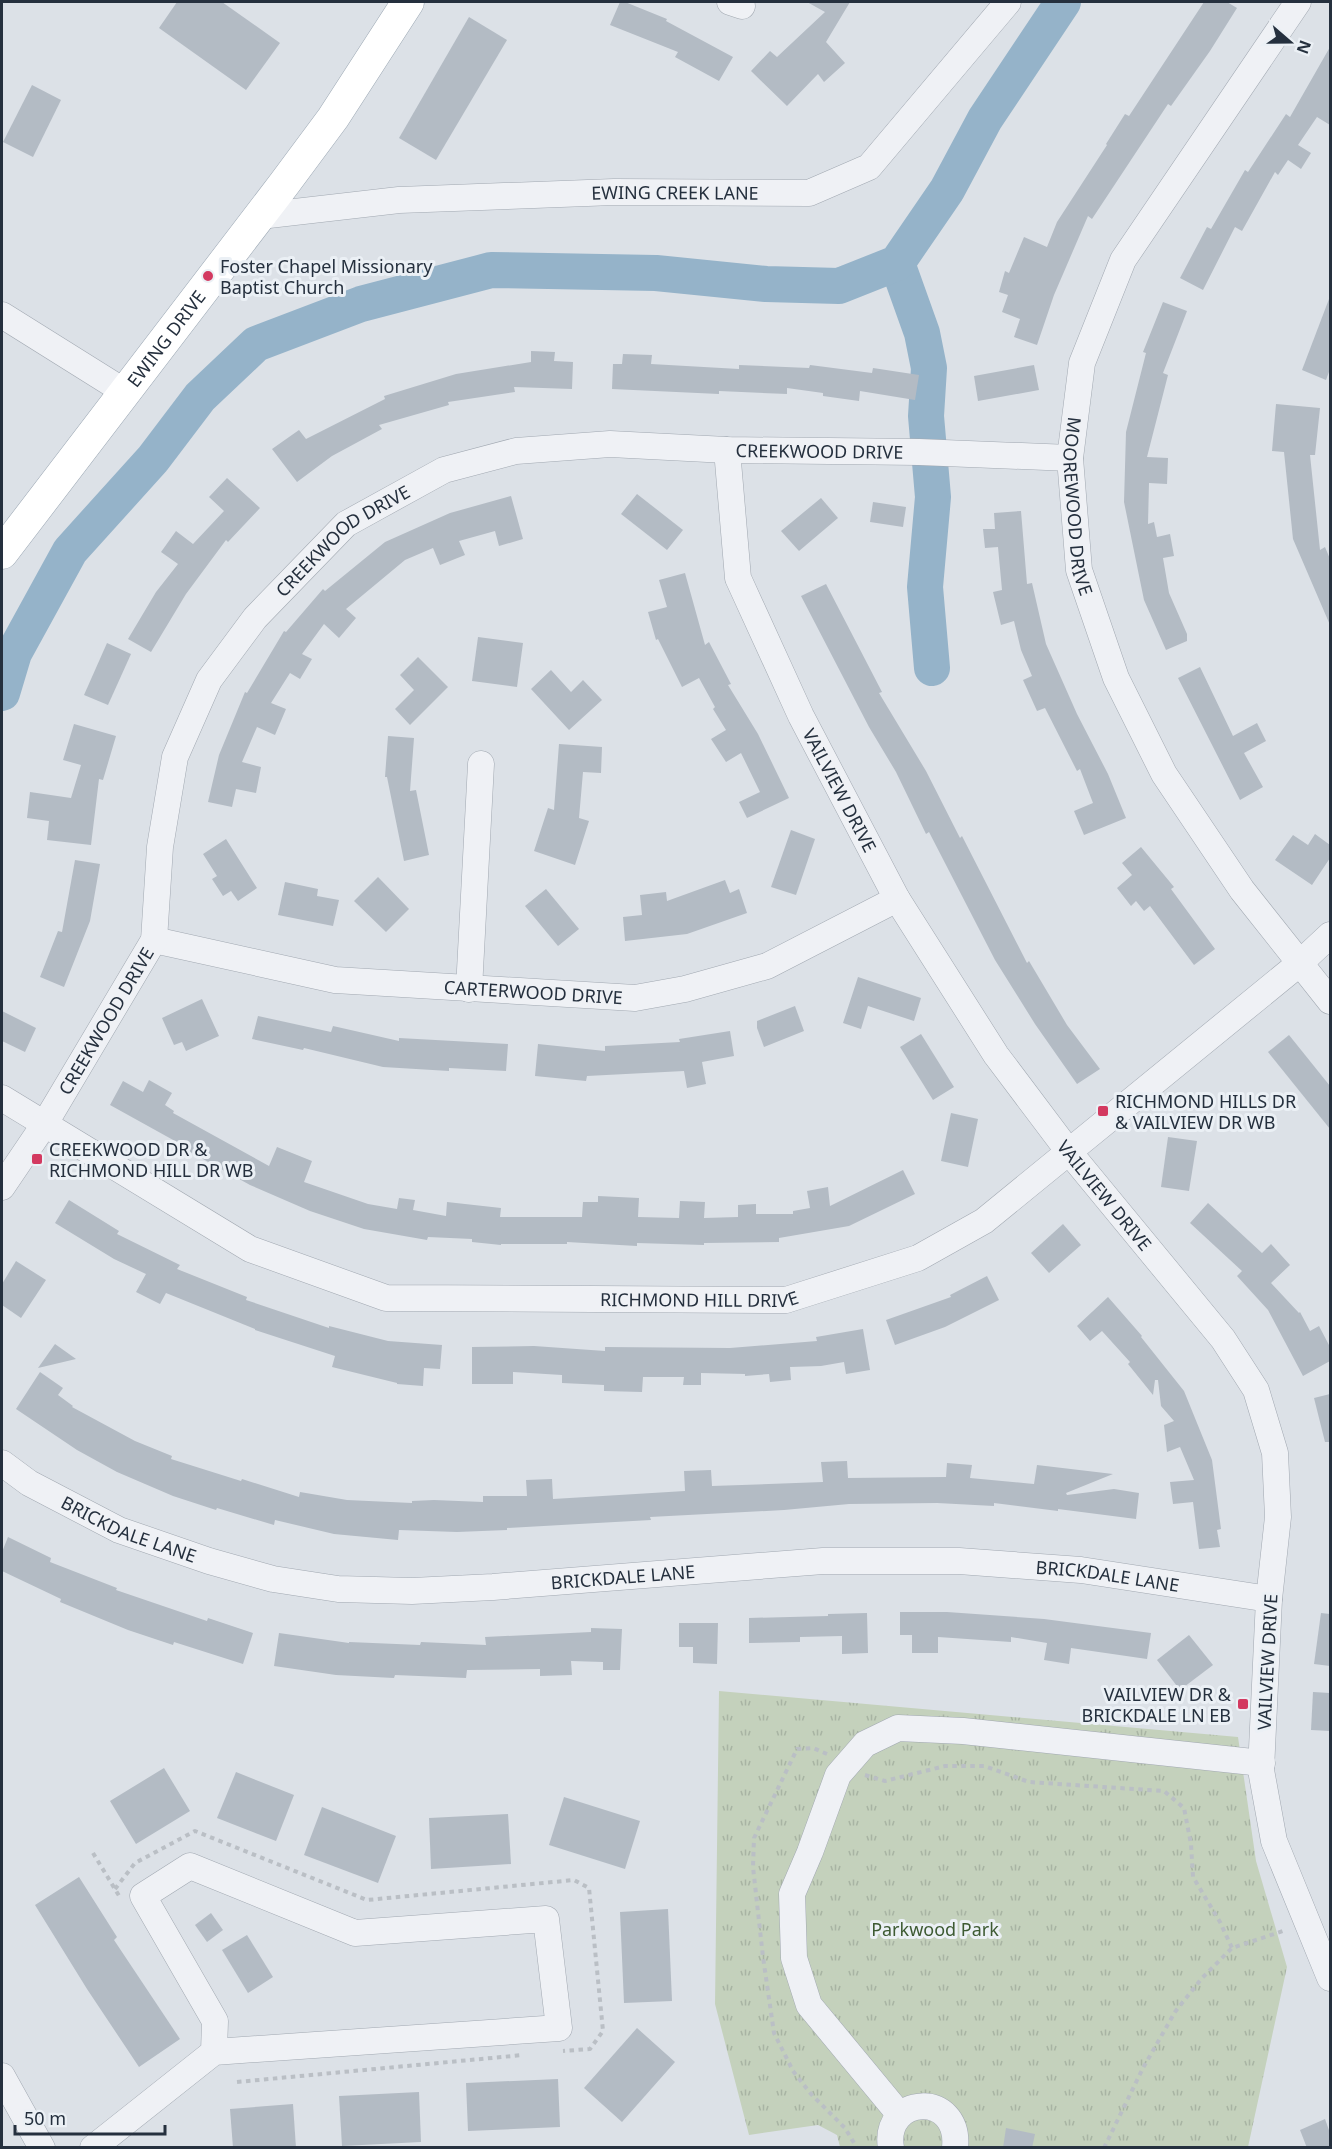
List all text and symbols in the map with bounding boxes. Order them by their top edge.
north arrow [1260,12,1320,72]
text: N [1292,37,1317,57]
street label: EWING CREEK LANE [591,180,759,205]
place label: Foster Chapel Missionary Baptist Church [220,254,433,299]
marker: Foster Chapel Missionary Baptist Church [201,269,215,283]
street label: EWING DRIVE [121,285,211,392]
street label: MOOREWOOD DRIVE [1058,416,1099,598]
street label: CREEKWOOD DRIVE [736,438,903,464]
street label: CREEKWOOD DRIVE [270,479,414,602]
street label: VAILVIEW DRIVE [798,724,882,856]
street label: CREEKWOOD DRIVE [53,943,159,1099]
street label: CARTERWOOD DRIVE [443,975,623,1009]
place label: RICHMOND HILLS DR & VAILVIEW DR WB [1115,1089,1296,1134]
marker: RICHMOND HILLS DR & VAILVIEW DR WB [1096,1104,1110,1118]
street label: VAILVIEW DRIVE [1052,1135,1157,1256]
place label: CREEKWOOD DR & RICHMOND HILL DR WB [49,1137,253,1182]
marker: CREEKWOOD DR & RICHMOND HILL DR WB [30,1152,44,1166]
street label: RICHMOND HILL DRIVE [600,1285,801,1312]
street label: BRICKDALE LANE [57,1490,200,1568]
street label: BRICKDALE LANE [1035,1555,1181,1597]
street label: BRICKDALE LANE [550,1559,696,1594]
street label: VAILVIEW DRIVE [1251,1593,1283,1731]
place label: VAILVIEW DR & BRICKDALE LN EB [1082,1682,1232,1727]
marker: VAILVIEW DR & BRICKDALE LN EB [1236,1697,1250,1711]
park label: Parkwood Park [871,1917,999,1941]
scale bar [15,2098,165,2136]
text: 50 m [24,2106,66,2130]

